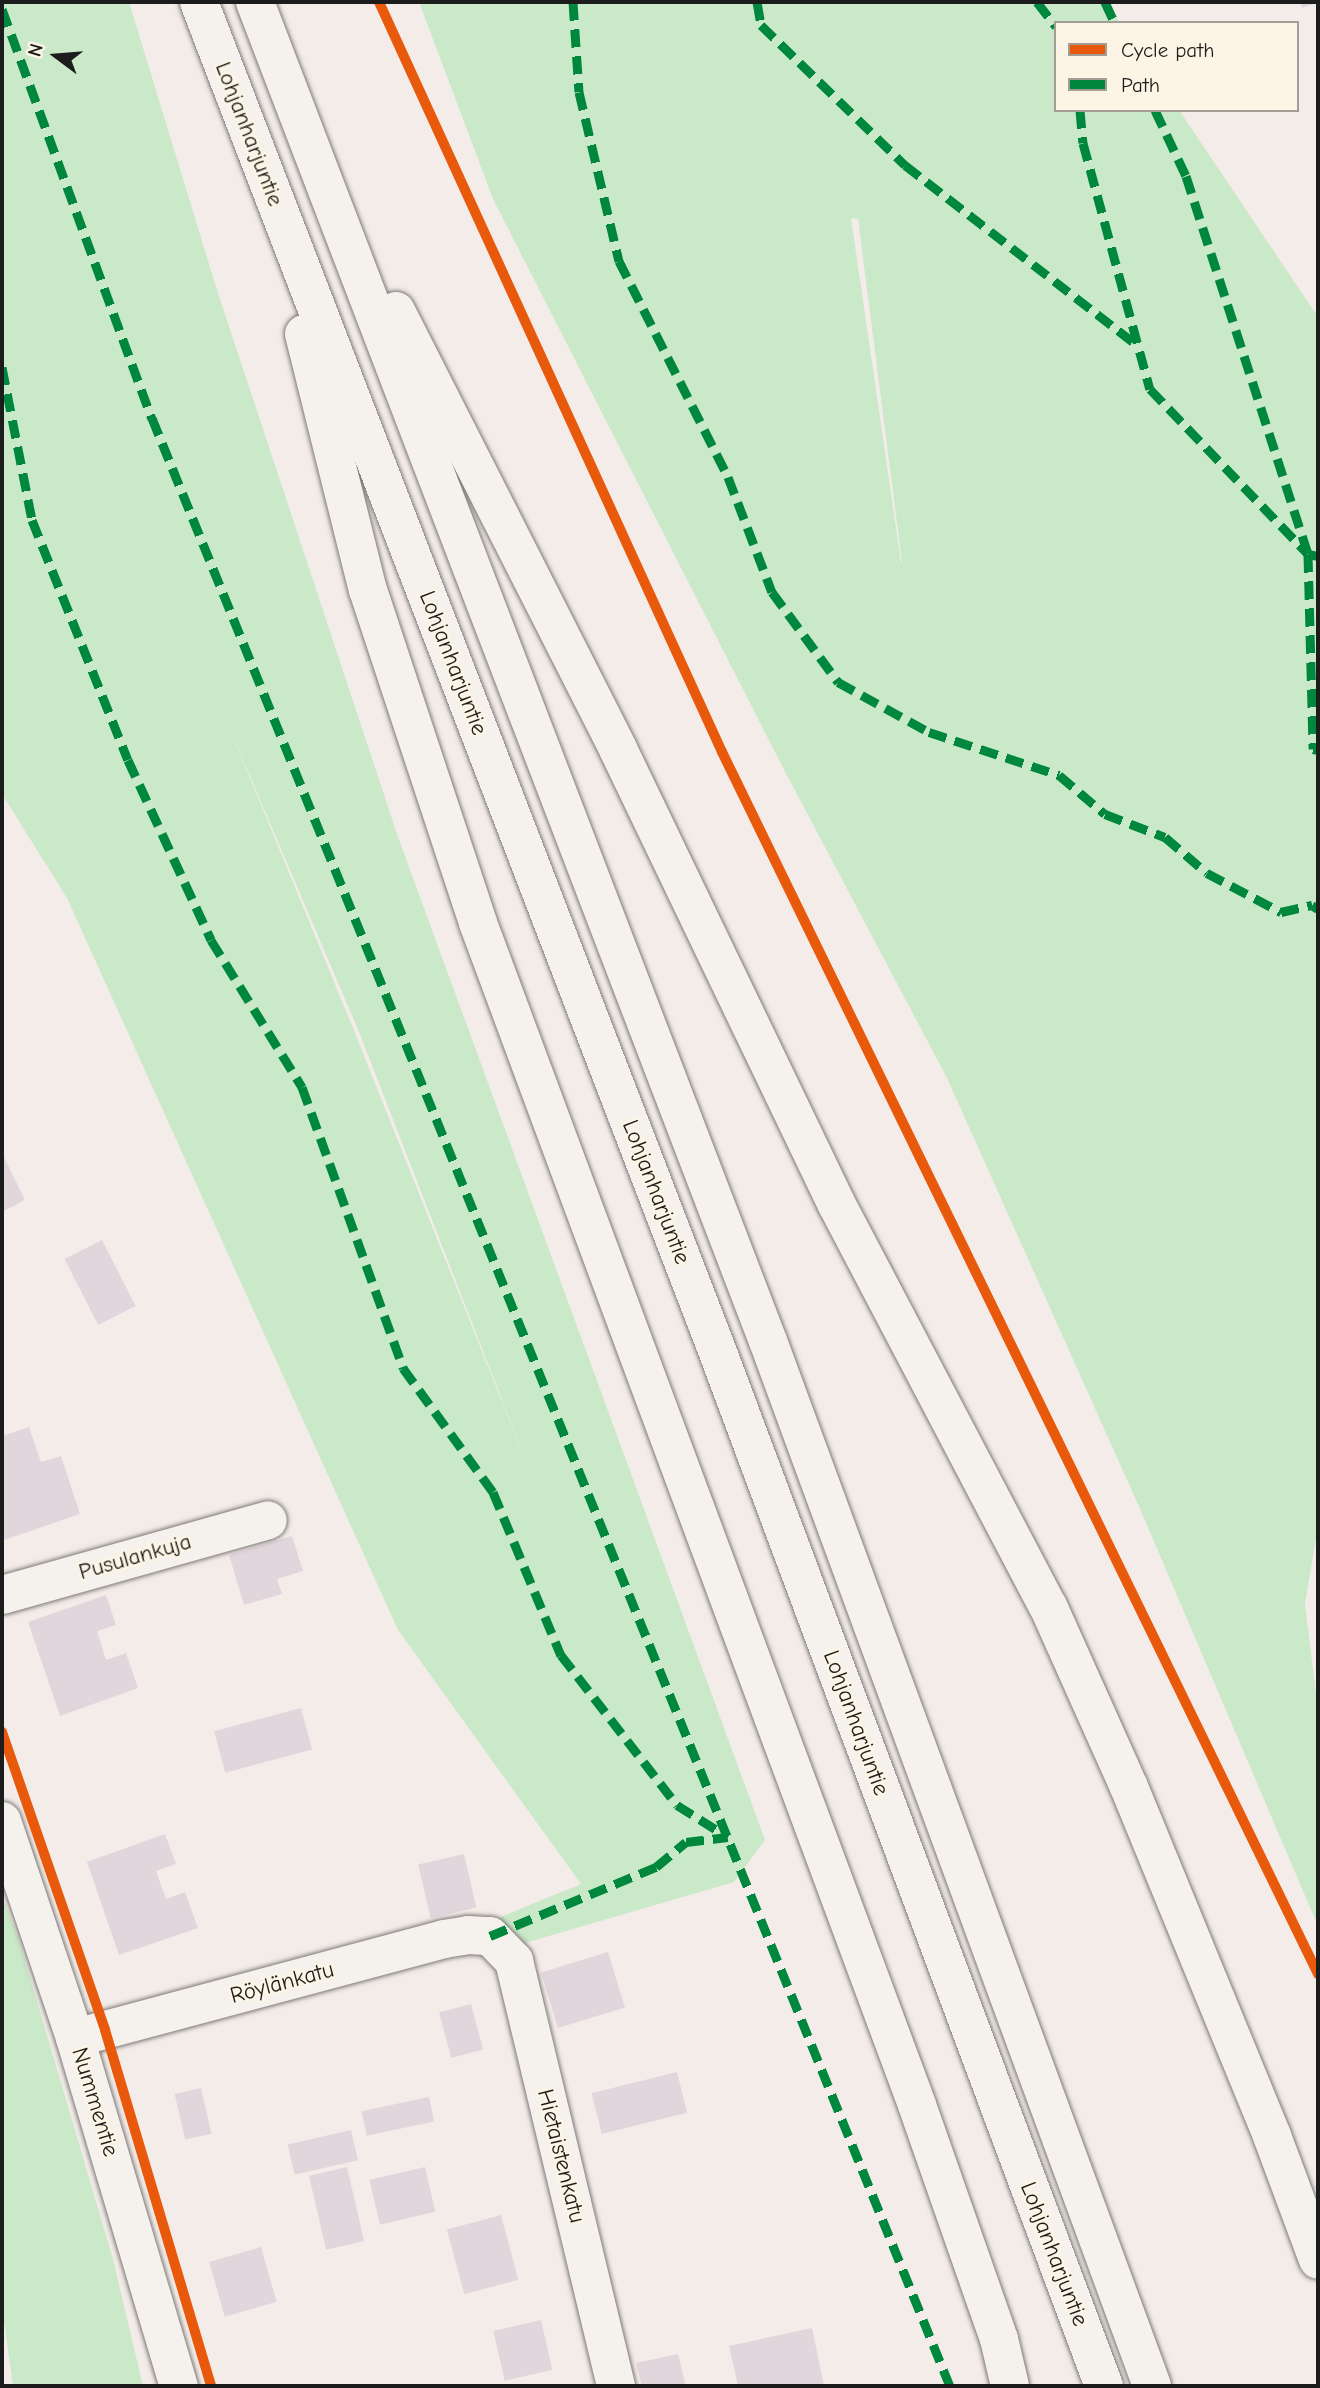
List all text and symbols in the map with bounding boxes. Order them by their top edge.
north arrow [21,21,91,91]
legend [1054,21,1299,112]
text: Cycle path [1121,38,1214,62]
text: N [24,41,48,59]
street label: Lohjanharjuntie [209,58,289,210]
text: Path [1121,73,1160,97]
street label: Lohjanharjuntie [413,587,493,739]
street label: Lohjanharjuntie [616,1116,696,1268]
street label: Pusulankuja [76,1528,194,1586]
street label: Lohjanharjuntie [817,1647,895,1799]
street label: Röylänkatu [227,1956,337,2010]
street label: Nummentie [65,2044,125,2160]
street label: Hietaistenkatu [531,2086,591,2226]
street label: Lohjanharjuntie [1014,2178,1094,2330]

